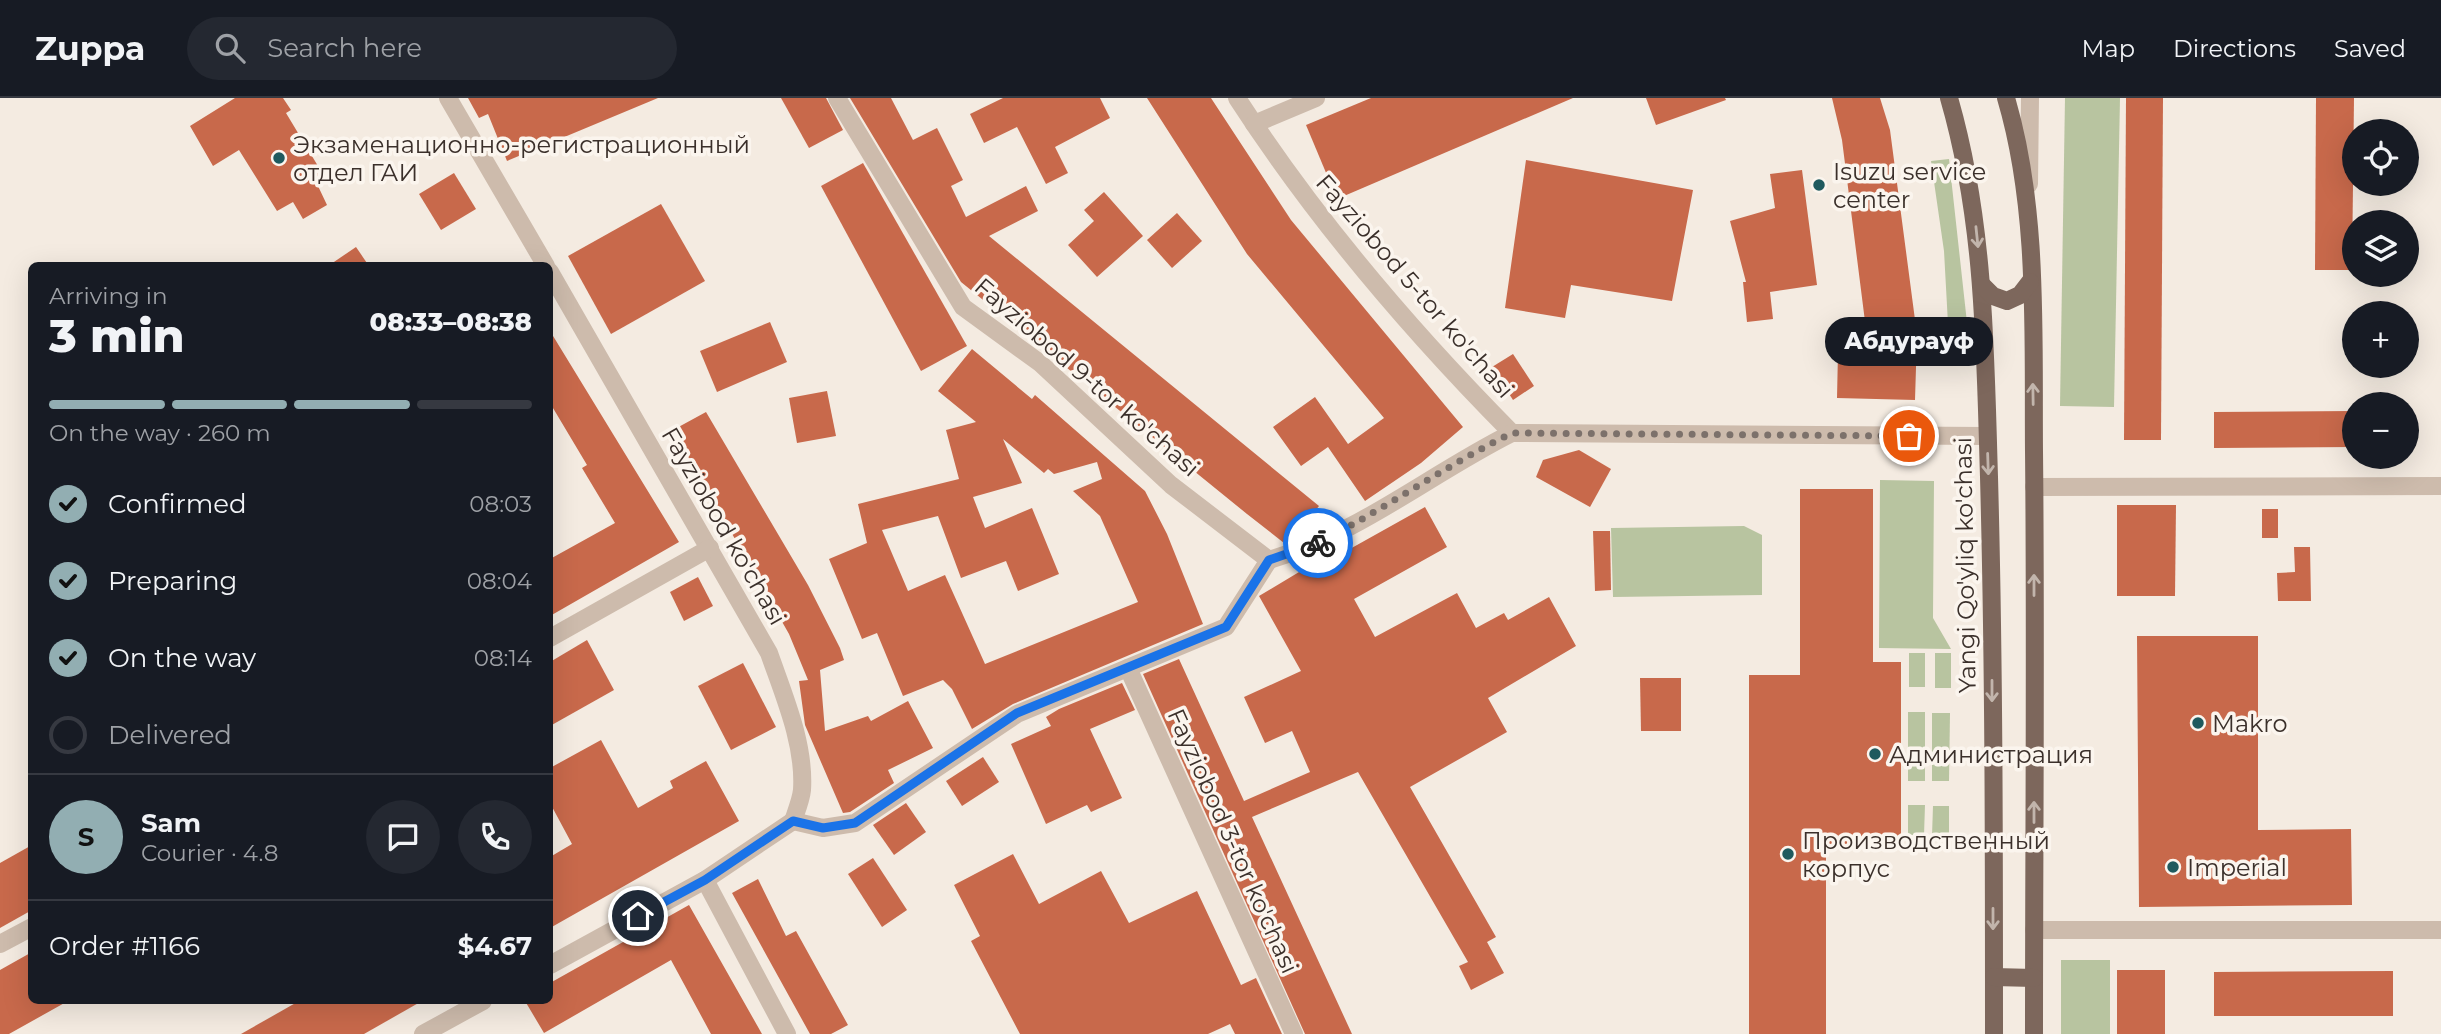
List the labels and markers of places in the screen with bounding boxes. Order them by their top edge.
place label: Экзаменационно-регистрационный отдел ГАИ [293,130,750,187]
marker: Экзаменационно-регистрационный отдел ГАИ [271,150,287,166]
place label: Isuzu service center [1833,157,1986,214]
marker: Isuzu service center [1811,177,1827,193]
callout: Абдурауф [1825,317,1993,366]
pin [1879,406,1939,466]
place label: Makro [2212,709,2288,738]
marker: Makro [2190,715,2206,731]
place label: Администрация [1889,740,2093,769]
marker: Администрация [1867,746,1883,762]
place label: Производственный корпус [1802,826,2050,883]
marker: Производственный корпус [1780,846,1796,862]
place label: Imperial [2187,853,2287,882]
marker: Imperial [2165,859,2181,875]
pin [608,886,668,946]

